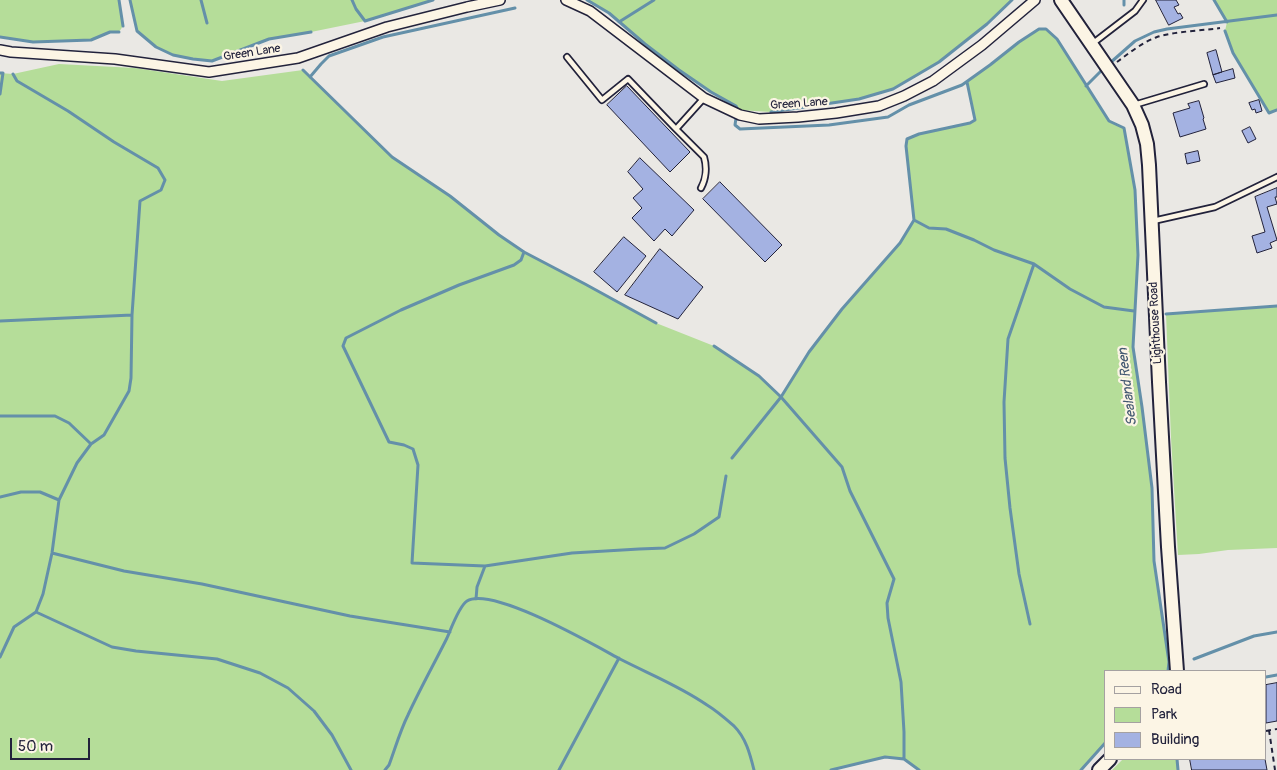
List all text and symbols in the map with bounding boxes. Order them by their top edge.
street label: Green Lane [222,41,282,65]
street label: Green Lane [770,95,828,113]
street label: Lighthouse Road [1147,281,1165,365]
water label: Sealand Reen [1115,347,1141,427]
legend [1104,670,1267,760]
text: Road [1151,680,1182,699]
text: Park [1151,705,1177,724]
scale bar [12,728,92,760]
text: Building [1151,730,1199,749]
text: 50 m [18,737,53,756]

